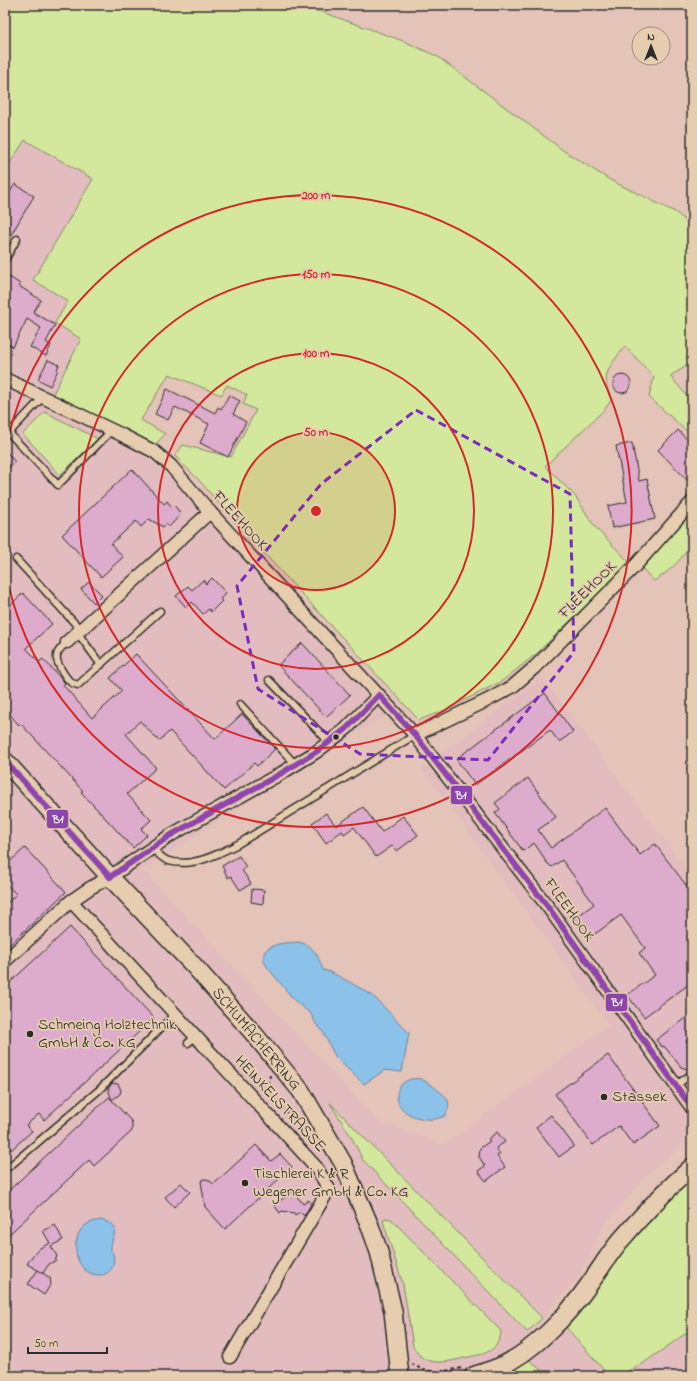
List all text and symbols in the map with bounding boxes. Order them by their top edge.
north arrow [631,26,671,66]
text: N [647,29,655,45]
text: 200 m [301,187,331,205]
text: 150 m [302,266,331,284]
text: 100 m [303,345,330,363]
text: 50 m [304,424,329,442]
street label: FLEEHOOK [206,485,274,557]
centre of rings [309,504,323,518]
street label: FLEEHOOK [553,555,623,625]
unlabelled marker [331,732,341,742]
line badge: B1 [450,785,473,805]
text: B1 [455,788,467,804]
line badge: B1 [46,809,69,829]
text: B1 [52,812,64,828]
street label: FLEEHOOK [537,872,601,947]
street label: SCHUMACHERRING [206,982,306,1096]
line badge: B1 [605,993,628,1012]
text: B1 [611,995,623,1011]
place label: Schmeing Holztechnik GmbH & Co. KG [38,1013,177,1055]
marker: Schmeing Holztechnik GmbH & Co. KG [25,1029,35,1039]
street label: HEINKELSTRASSE [228,1050,332,1158]
place label: Stassek [612,1085,668,1109]
marker: Stassek [599,1092,609,1102]
place label: Tischlerei K & R Wegener GmbH & Co. KG [253,1162,409,1204]
marker: Tischlerei K & R Wegener GmbH & Co. KG [240,1178,250,1188]
scale bar [28,1329,107,1355]
text: 50 m [34,1335,58,1353]

